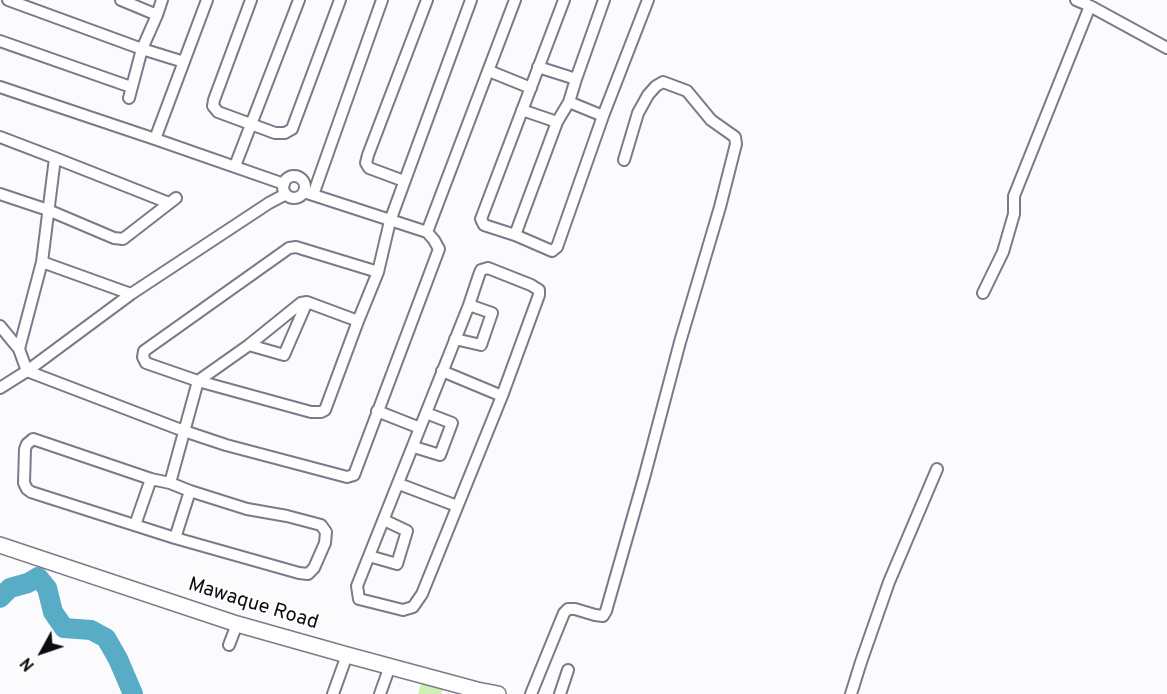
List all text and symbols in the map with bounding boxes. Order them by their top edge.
street label: Mawaque Road [185,574,321,636]
north arrow [12,622,72,682]
text: N [17,653,40,674]

